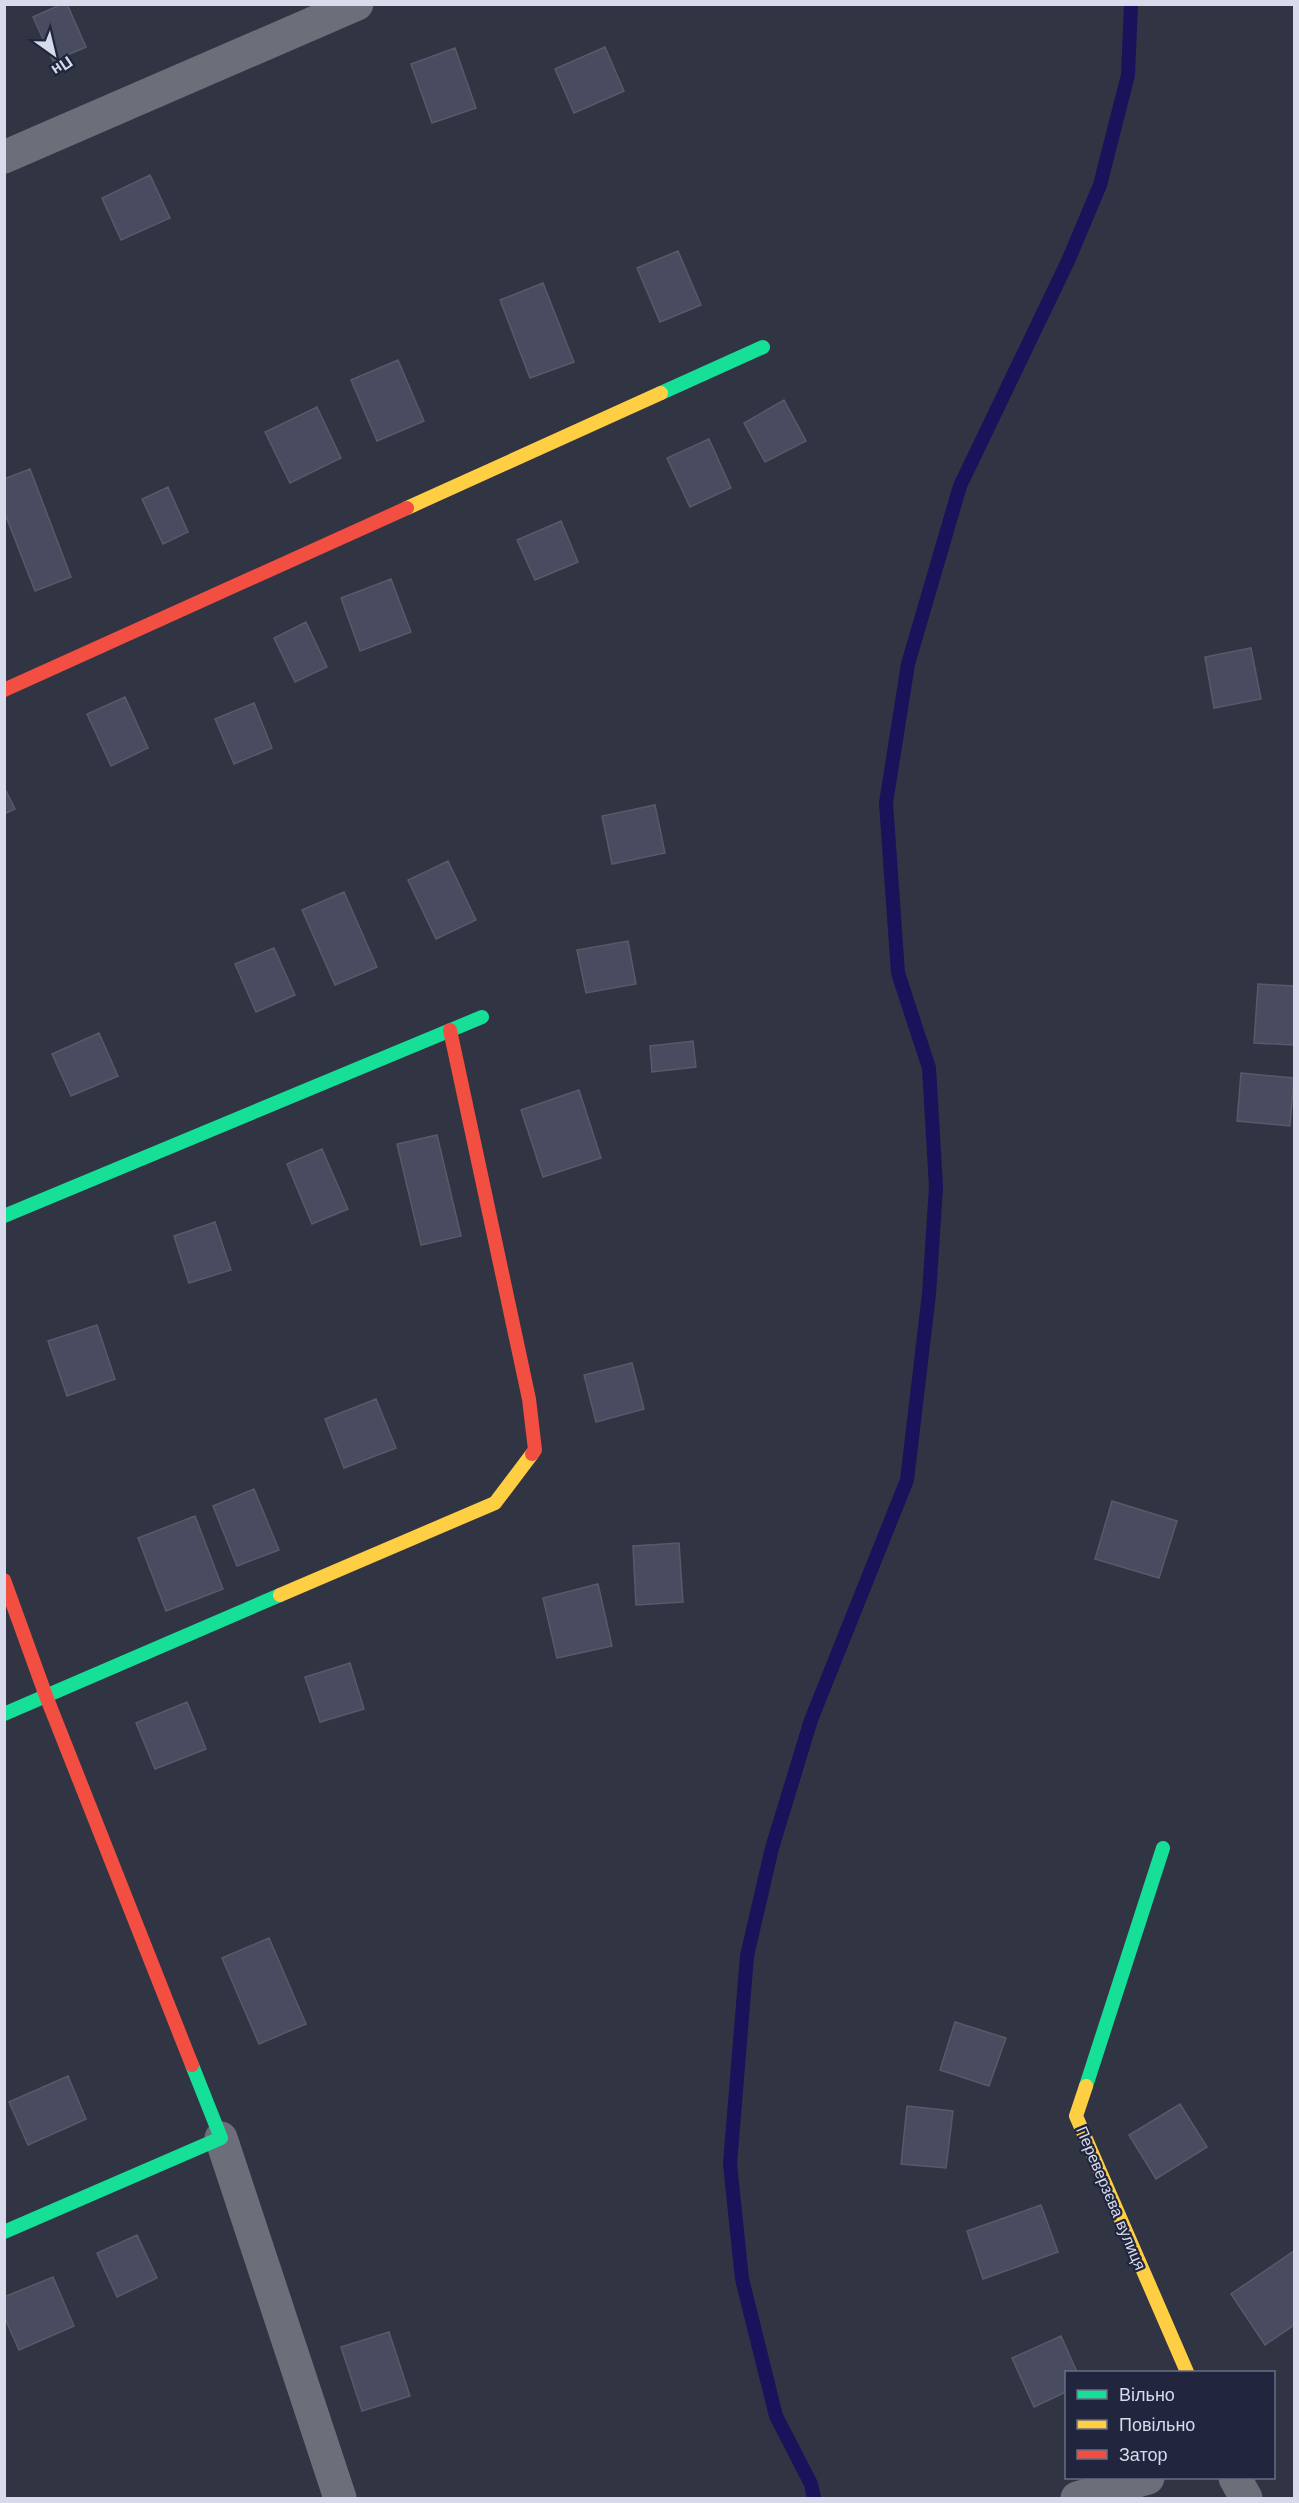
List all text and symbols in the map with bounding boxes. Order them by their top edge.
north arrow [24,24,84,84]
text: Пн [48,52,76,80]
street label: Переверзєва вулиця [1072,2123,1150,2273]
legend [1065,2371,1275,2479]
text: Вільно [1119,2384,1175,2405]
text: Повільно [1119,2414,1195,2435]
text: Затор [1119,2444,1168,2465]

